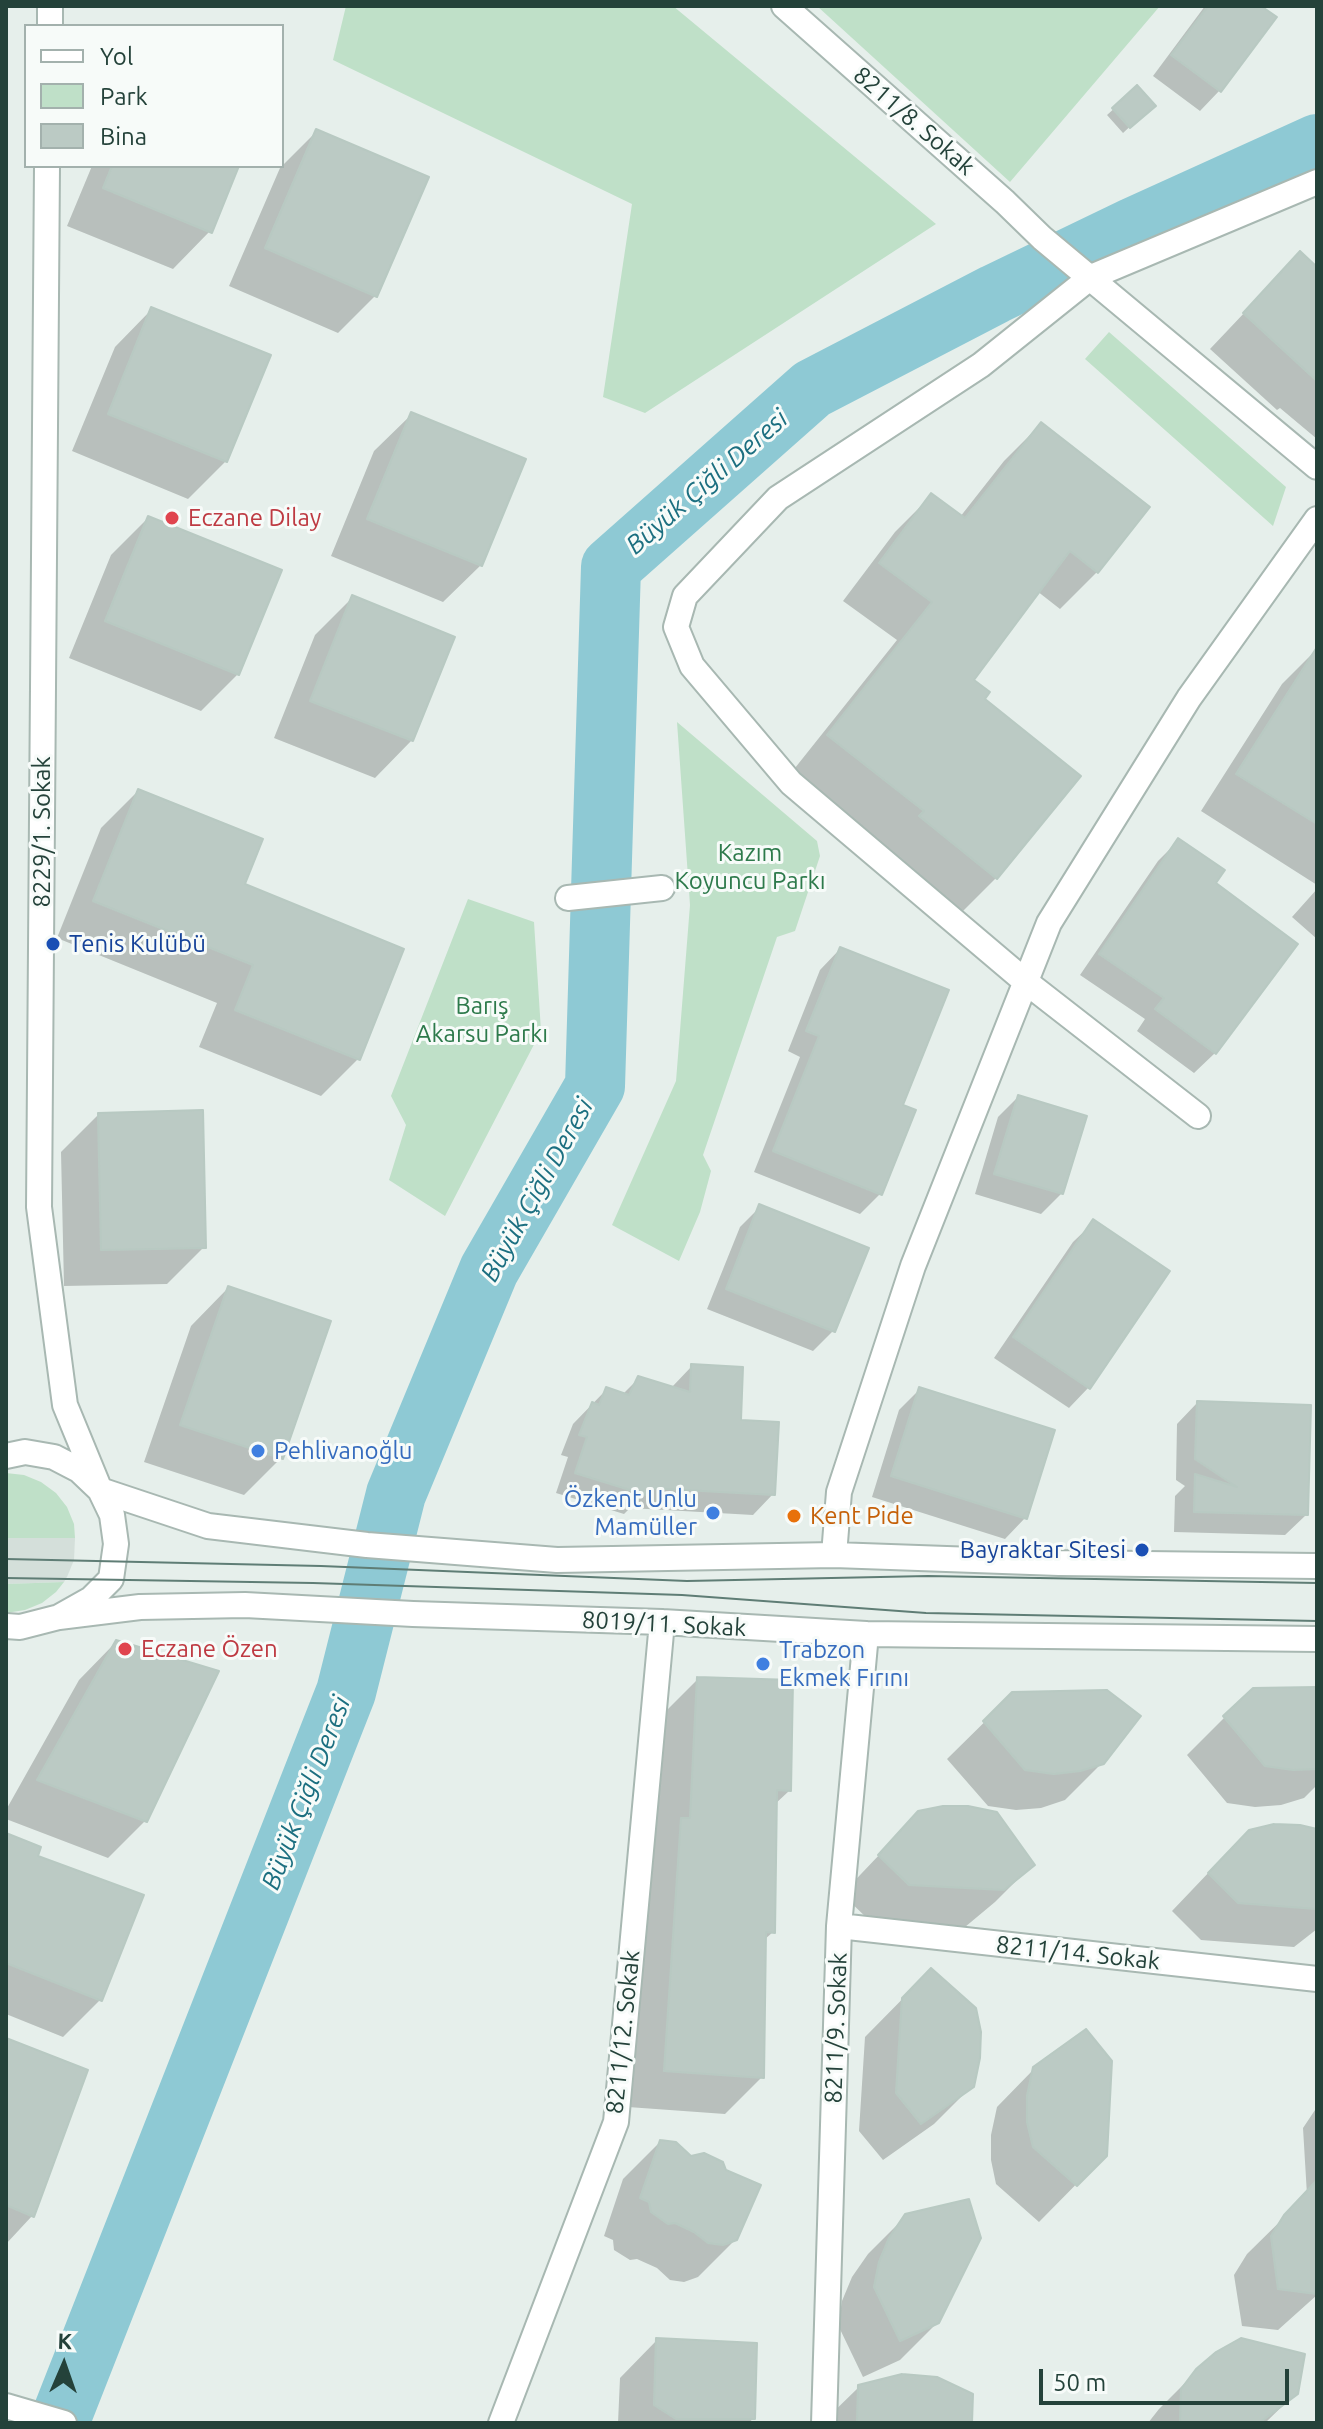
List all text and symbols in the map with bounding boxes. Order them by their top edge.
legend [24,24,284,168]
text: Yol [100,43,133,70]
street label: 8211/8. Sokak [848,61,980,181]
text: Park [100,83,148,110]
text: Bina [100,123,147,150]
water label: Büyük Çiğli Deresi [620,403,794,561]
place label: Eczane Dilay [188,504,321,532]
marker: Eczane Dilay [163,509,181,527]
street label: 8229/1. Sokak [28,756,56,908]
park label: Kazım Koyuncu Parkı [674,839,826,895]
place label: Tenis Kulübü [69,930,206,958]
marker: Tenis Kulübü [44,935,62,953]
park label: Barış Akarsu Parkı [416,992,548,1048]
water label: Büyük Çiğli Deresi [474,1093,600,1287]
place label: Pehlivanoğlu [274,1437,412,1465]
marker: Pehlivanoğlu [249,1442,267,1460]
place label: Özkent Unlu Mamüller [564,1485,697,1541]
place label: Kent Pide [810,1502,914,1530]
marker: Özkent Unlu Mamüller [704,1504,722,1522]
marker: Kent Pide [785,1507,803,1525]
place label: Bayraktar Sitesi [960,1536,1126,1564]
marker: Bayraktar Sitesi [1133,1541,1151,1559]
street label: 8019/11. Sokak [581,1605,747,1643]
place label: Eczane Özen [141,1635,278,1663]
place label: Trabzon Ekmek Fırını [779,1636,909,1692]
marker: Eczane Özen [116,1640,134,1658]
marker: Trabzon Ekmek Fırını [754,1655,772,1673]
water label: Büyük Çiğli Deresi [255,1692,357,1894]
street label: 8211/14. Sokak [995,1930,1161,1976]
street label: 8211/12. Sokak [600,1949,646,2115]
street label: 8211/9. Sokak [819,1952,853,2104]
north arrow [24,2325,104,2405]
text: K [57,2328,73,2353]
scale bar [1043,2353,1293,2403]
text: 50 m [1053,2369,1106,2396]

